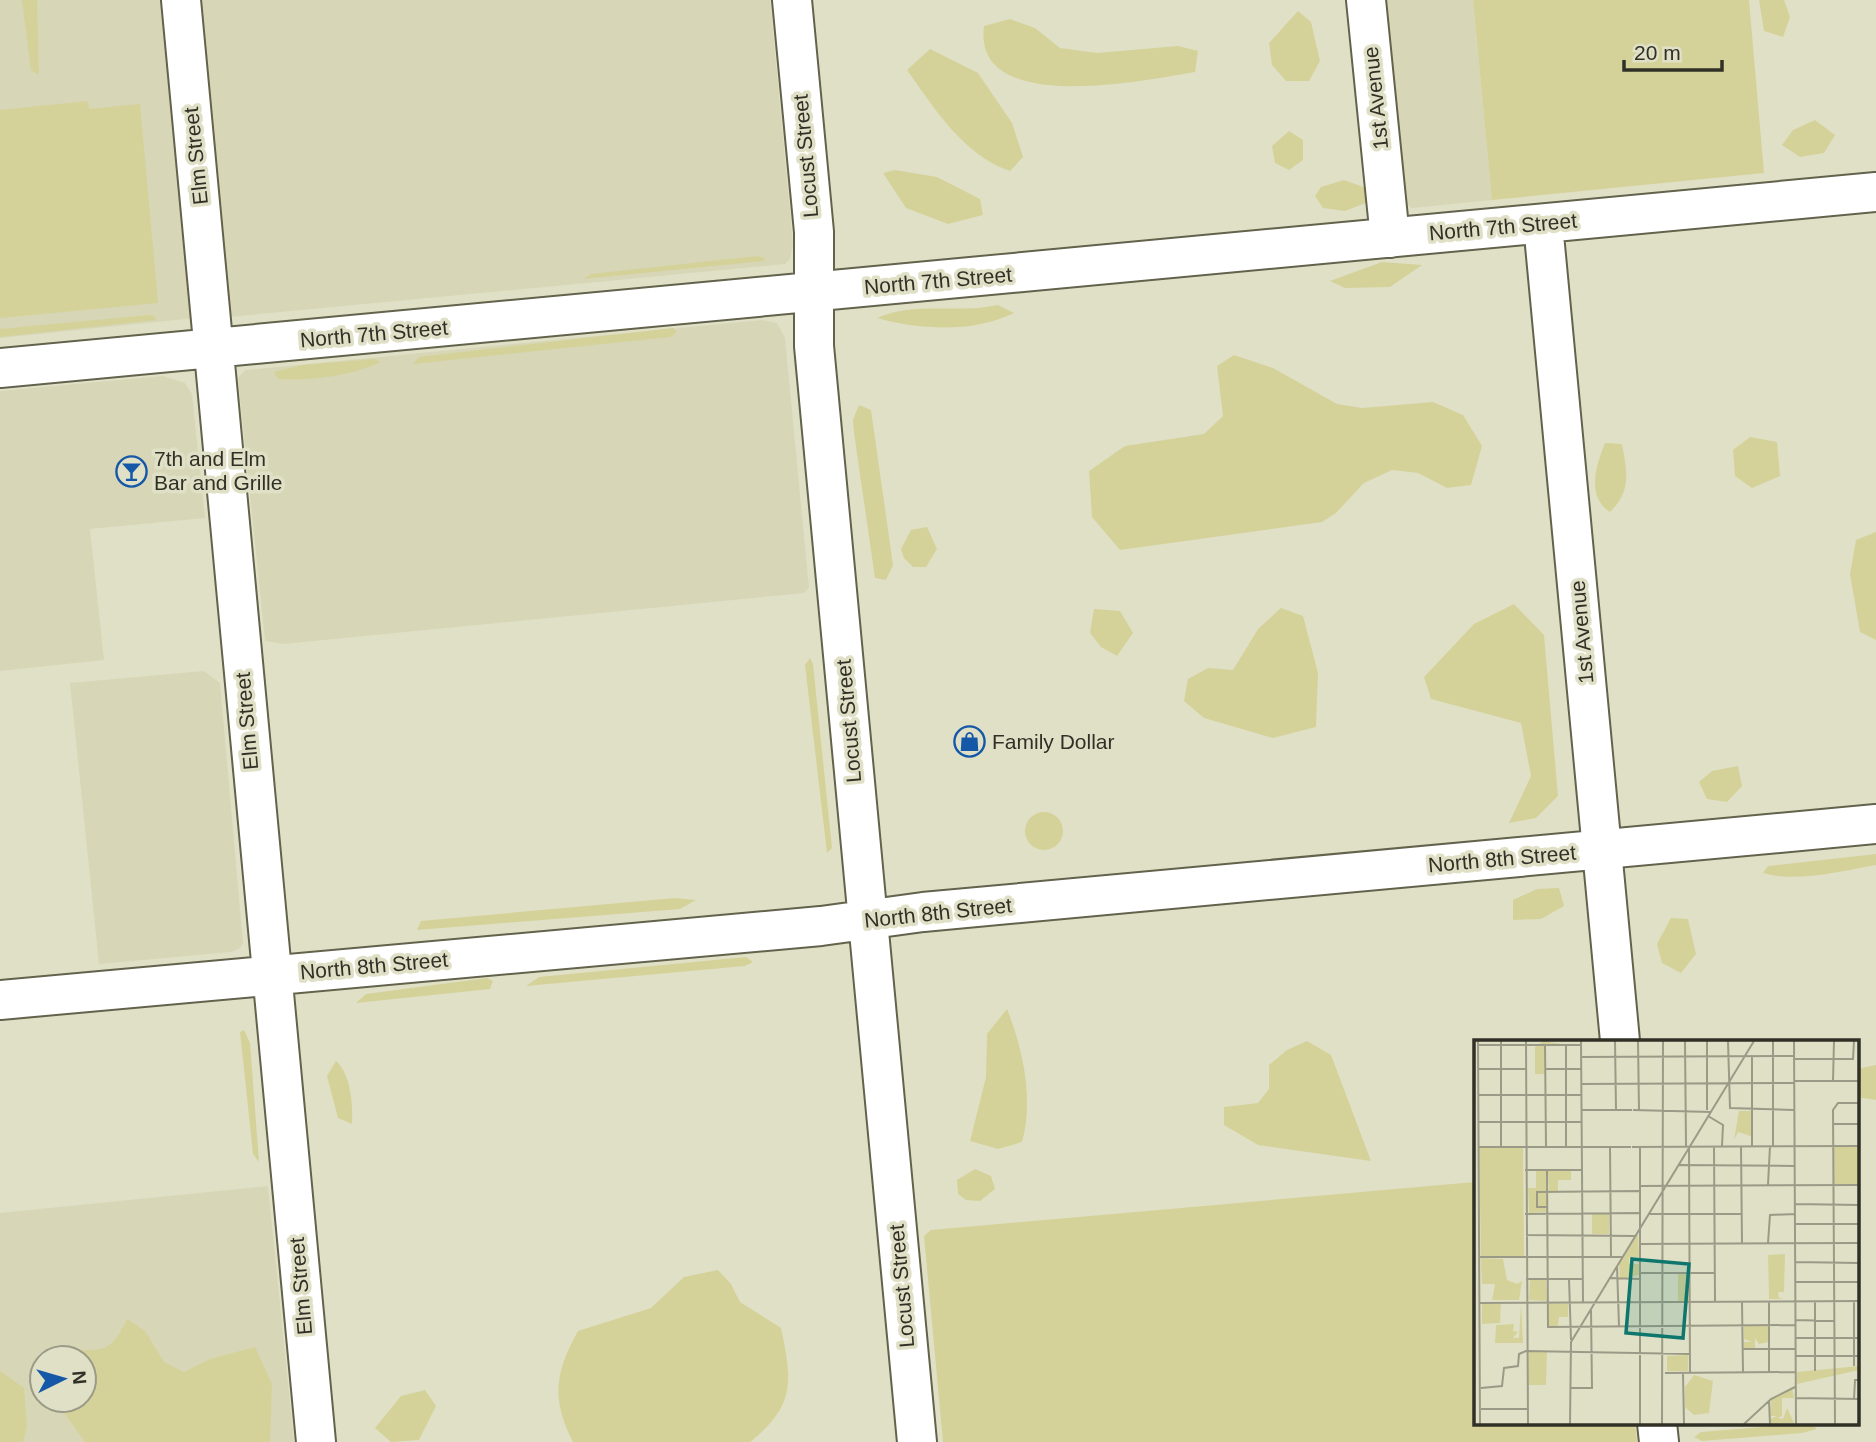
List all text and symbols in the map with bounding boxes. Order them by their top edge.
scale bar [1624,28,1722,72]
text: 20 m [1634,41,1681,64]
street label: 1st Avenue [1359,45,1392,151]
street label: Locust Street [789,93,822,219]
street label: Elm Street [179,106,212,206]
street label: North 7th Street [1428,209,1578,244]
street label: North 7th Street [863,263,1013,298]
street label: North 7th Street [299,316,449,351]
place label: 7th and Elm Bar and Grille [154,447,282,494]
bar icon: 7th and Elm Bar and Grille [114,454,148,488]
street label: 1st Avenue [1566,579,1597,685]
street label: Locust Street [832,658,865,784]
street label: Elm Street [231,671,262,771]
shop icon: Family Dollar [952,725,986,759]
place label: Family Dollar [992,730,1115,753]
street label: North 8th Street [1427,841,1577,876]
street label: North 8th Street [863,893,1013,932]
street label: North 8th Street [299,948,449,983]
inset map [1474,1040,1858,1424]
street label: Locust Street [885,1223,918,1349]
street label: Elm Street [285,1236,316,1336]
north arrow [28,1344,98,1414]
text: N [68,1370,90,1385]

